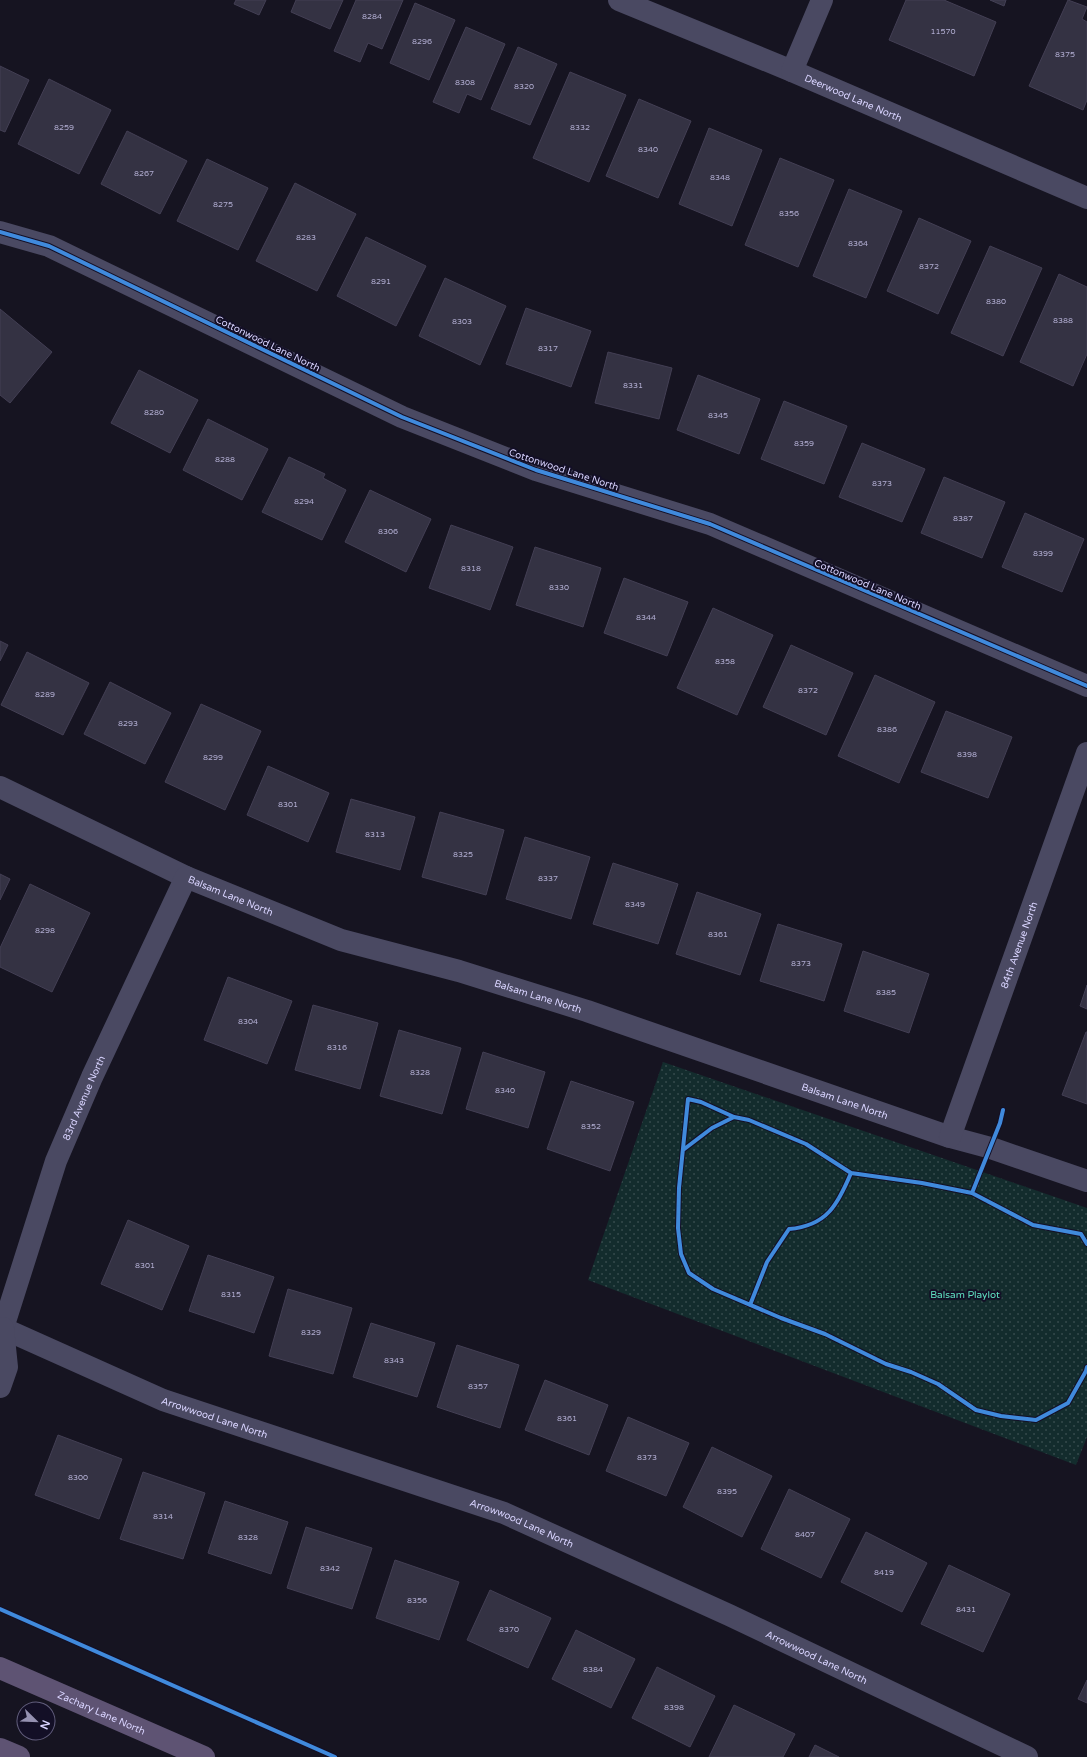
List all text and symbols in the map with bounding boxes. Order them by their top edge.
house number: 8284 [362,12,382,21]
house number: 11570 [930,27,956,36]
house number: 8296 [412,37,432,46]
house number: 8375 [1055,50,1075,59]
street label: Deerwood Lane North [803,72,904,125]
house number: 8308 [455,78,475,87]
house number: 8320 [514,82,534,91]
house number: 8259 [54,123,74,132]
house number: 8332 [570,123,590,132]
house number: 8340 [638,145,658,154]
house number: 8267 [134,169,154,178]
house number: 8348 [710,173,730,182]
house number: 8275 [213,200,233,209]
house number: 8356 [779,209,799,218]
house number: 8283 [296,233,316,242]
house number: 8364 [848,239,868,248]
house number: 8372 [919,262,939,271]
house number: 8291 [371,277,391,286]
house number: 8380 [986,297,1006,306]
street label: Cottonwood Lane North [213,313,322,374]
house number: 8388 [1053,316,1073,325]
house number: 8303 [452,317,472,326]
house number: 8317 [538,344,558,353]
house number: 8331 [623,381,643,390]
house number: 8280 [144,408,164,417]
house number: 8345 [708,411,728,420]
house number: 8359 [794,439,814,448]
street label: Cottonwood Lane North [507,447,620,493]
house number: 8288 [215,455,235,464]
house number: 8373 [872,479,892,488]
house number: 8294 [294,497,314,506]
house number: 8387 [953,514,973,523]
house number: 8306 [378,527,398,536]
house number: 8399 [1033,549,1053,558]
street label: Cottonwood Lane North [812,557,923,613]
house number: 8318 [461,564,481,573]
house number: 8330 [549,583,569,592]
house number: 8344 [636,613,656,622]
house number: 8358 [715,657,735,666]
house number: 8372 [798,686,818,695]
house number: 8289 [35,690,55,699]
house number: 8293 [118,719,138,728]
house number: 8386 [877,725,897,734]
house number: 8398 [957,750,977,759]
house number: 8299 [203,753,223,762]
house number: 8301 [278,800,298,809]
house number: 8313 [365,830,385,839]
house number: 8325 [453,850,473,859]
street label: Balsam Lane North [186,873,275,919]
house number: 8337 [538,874,558,883]
house number: 8349 [625,900,645,909]
street label: 84th Avenue North [999,900,1040,990]
house number: 8298 [35,926,55,935]
house number: 8361 [708,930,728,939]
house number: 8373 [791,959,811,968]
street label: Balsam Lane North [493,977,583,1016]
house number: 8385 [876,988,896,997]
house number: 8304 [238,1017,258,1026]
house number: 8316 [327,1043,347,1052]
street label: 83rd Avenue North [61,1054,108,1143]
house number: 8328 [410,1068,430,1077]
street label: Balsam Lane North [800,1081,889,1122]
house number: 8340 [495,1086,515,1095]
house number: 8352 [581,1122,601,1131]
house number: 8301 [135,1261,155,1270]
park label: Balsam Playlot [930,1289,1000,1301]
house number: 8315 [221,1290,241,1299]
house number: 8329 [301,1328,321,1337]
house number: 8343 [384,1356,404,1365]
house number: 8357 [468,1382,488,1391]
street label: Arrowwood Lane North [160,1395,269,1441]
house number: 8361 [557,1414,577,1423]
house number: 8373 [637,1453,657,1462]
house number: 8300 [68,1473,88,1482]
house number: 8395 [717,1487,737,1496]
street label: Arrowwood Lane North [468,1497,575,1551]
house number: 8314 [153,1512,173,1521]
house number: 8407 [795,1530,815,1539]
house number: 8328 [238,1533,258,1542]
house number: 8342 [320,1564,340,1573]
house number: 8419 [874,1568,894,1577]
house number: 8356 [407,1596,427,1605]
house number: 8431 [956,1605,976,1614]
house number: 8370 [499,1625,519,1634]
street label: Arrowwood Lane North [763,1628,869,1687]
house number: 8384 [583,1665,603,1674]
street label: Zachary Lane North [56,1689,147,1738]
north arrow [16,1701,56,1741]
house number: 8398 [664,1703,684,1712]
text: N [37,1718,52,1731]

